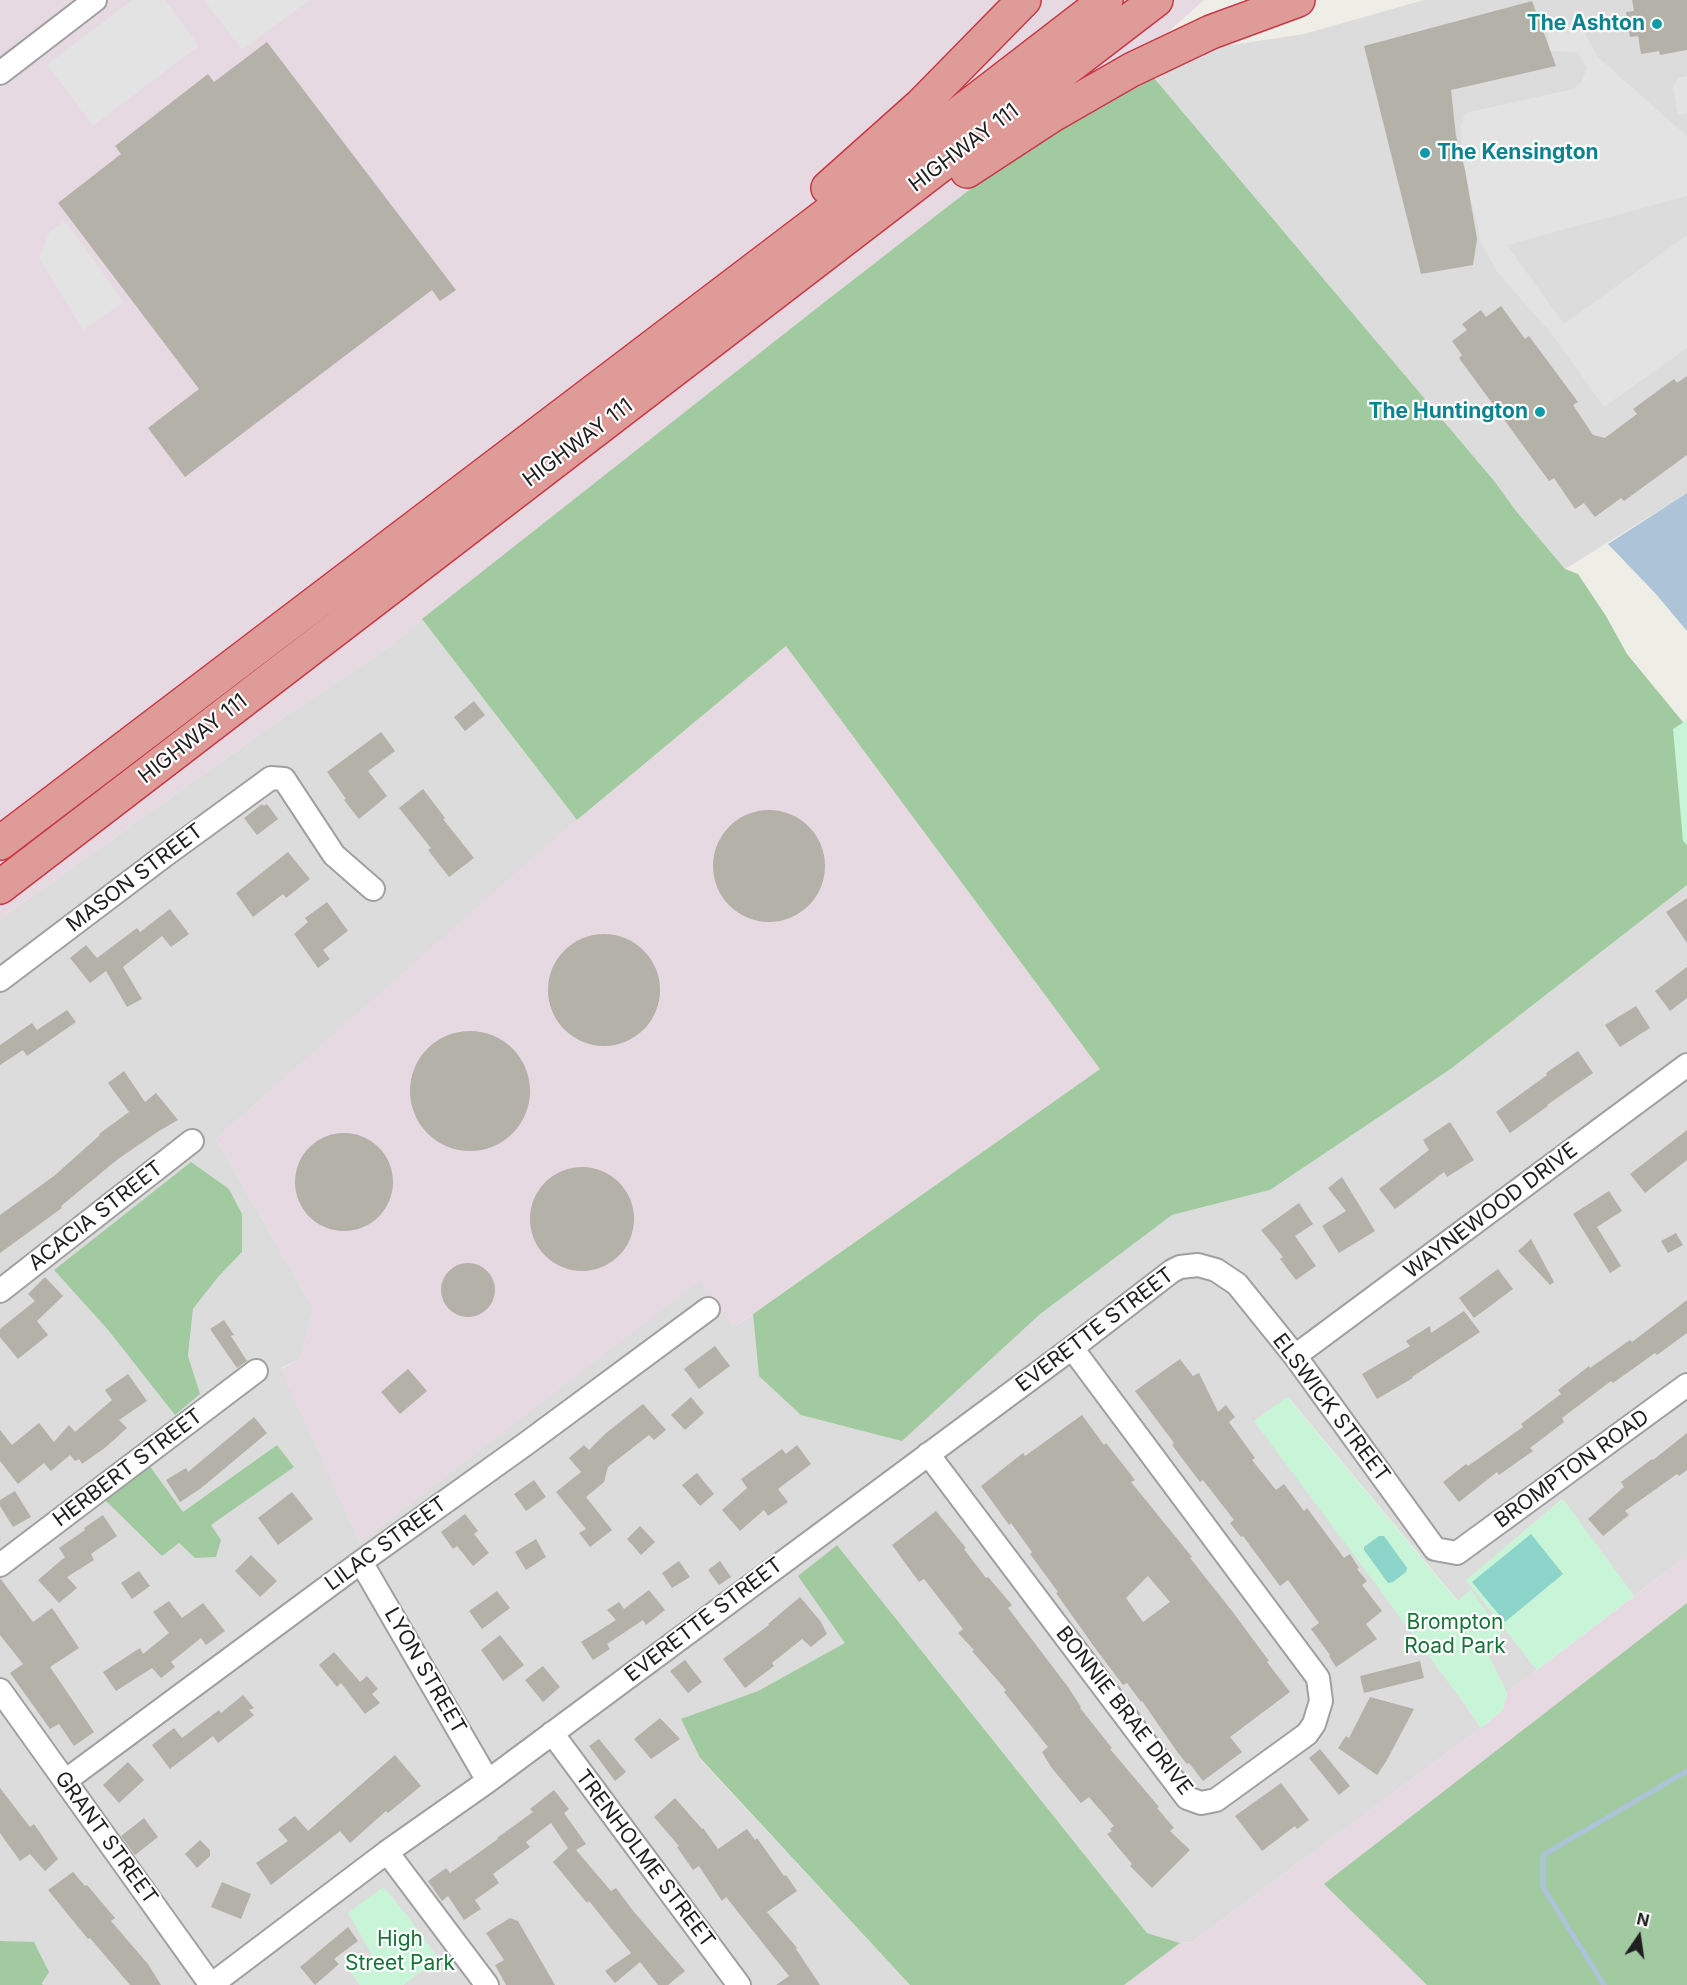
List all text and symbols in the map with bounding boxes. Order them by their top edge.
place label: The Ashton [1527,11,1645,37]
marker: The Ashton [1650,17,1664,31]
street label: HIGHWAY 111 [904,99,1024,197]
place label: The Kensington [1437,140,1599,166]
marker: The Kensington [1418,146,1432,160]
street label: HIGHWAY 111 [518,394,638,492]
place label: The Huntington [1368,399,1528,425]
marker: The Huntington [1533,405,1547,419]
street label: HIGHWAY 111 [134,689,252,789]
street label: MASON STREET [62,819,208,937]
street label: WAYNEWOOD DRIVE [1399,1138,1583,1284]
street label: ACACIA STREET [24,1156,168,1276]
street label: EVERETTE STREET [1011,1263,1179,1397]
street label: ELSWICK STREET [1267,1329,1395,1487]
street label: HERBERT STREET [48,1404,208,1532]
street label: BROMPTON ROAD [1490,1404,1654,1534]
street label: LILAC STREET [320,1492,452,1596]
street label: EVERETTE STREET [620,1553,788,1687]
street label: LYON STREET [379,1603,471,1739]
park label: Brompton Road Park [1404,1610,1506,1660]
street label: BONNIE BRAE DRIVE [1050,1622,1198,1800]
street label: TRENHOLME STREET [570,1765,720,1953]
street label: GRANT STREET [49,1767,163,1909]
north arrow [1609,1907,1669,1967]
text: N [1635,1908,1651,1931]
park label: High Street Park [345,1927,455,1977]

